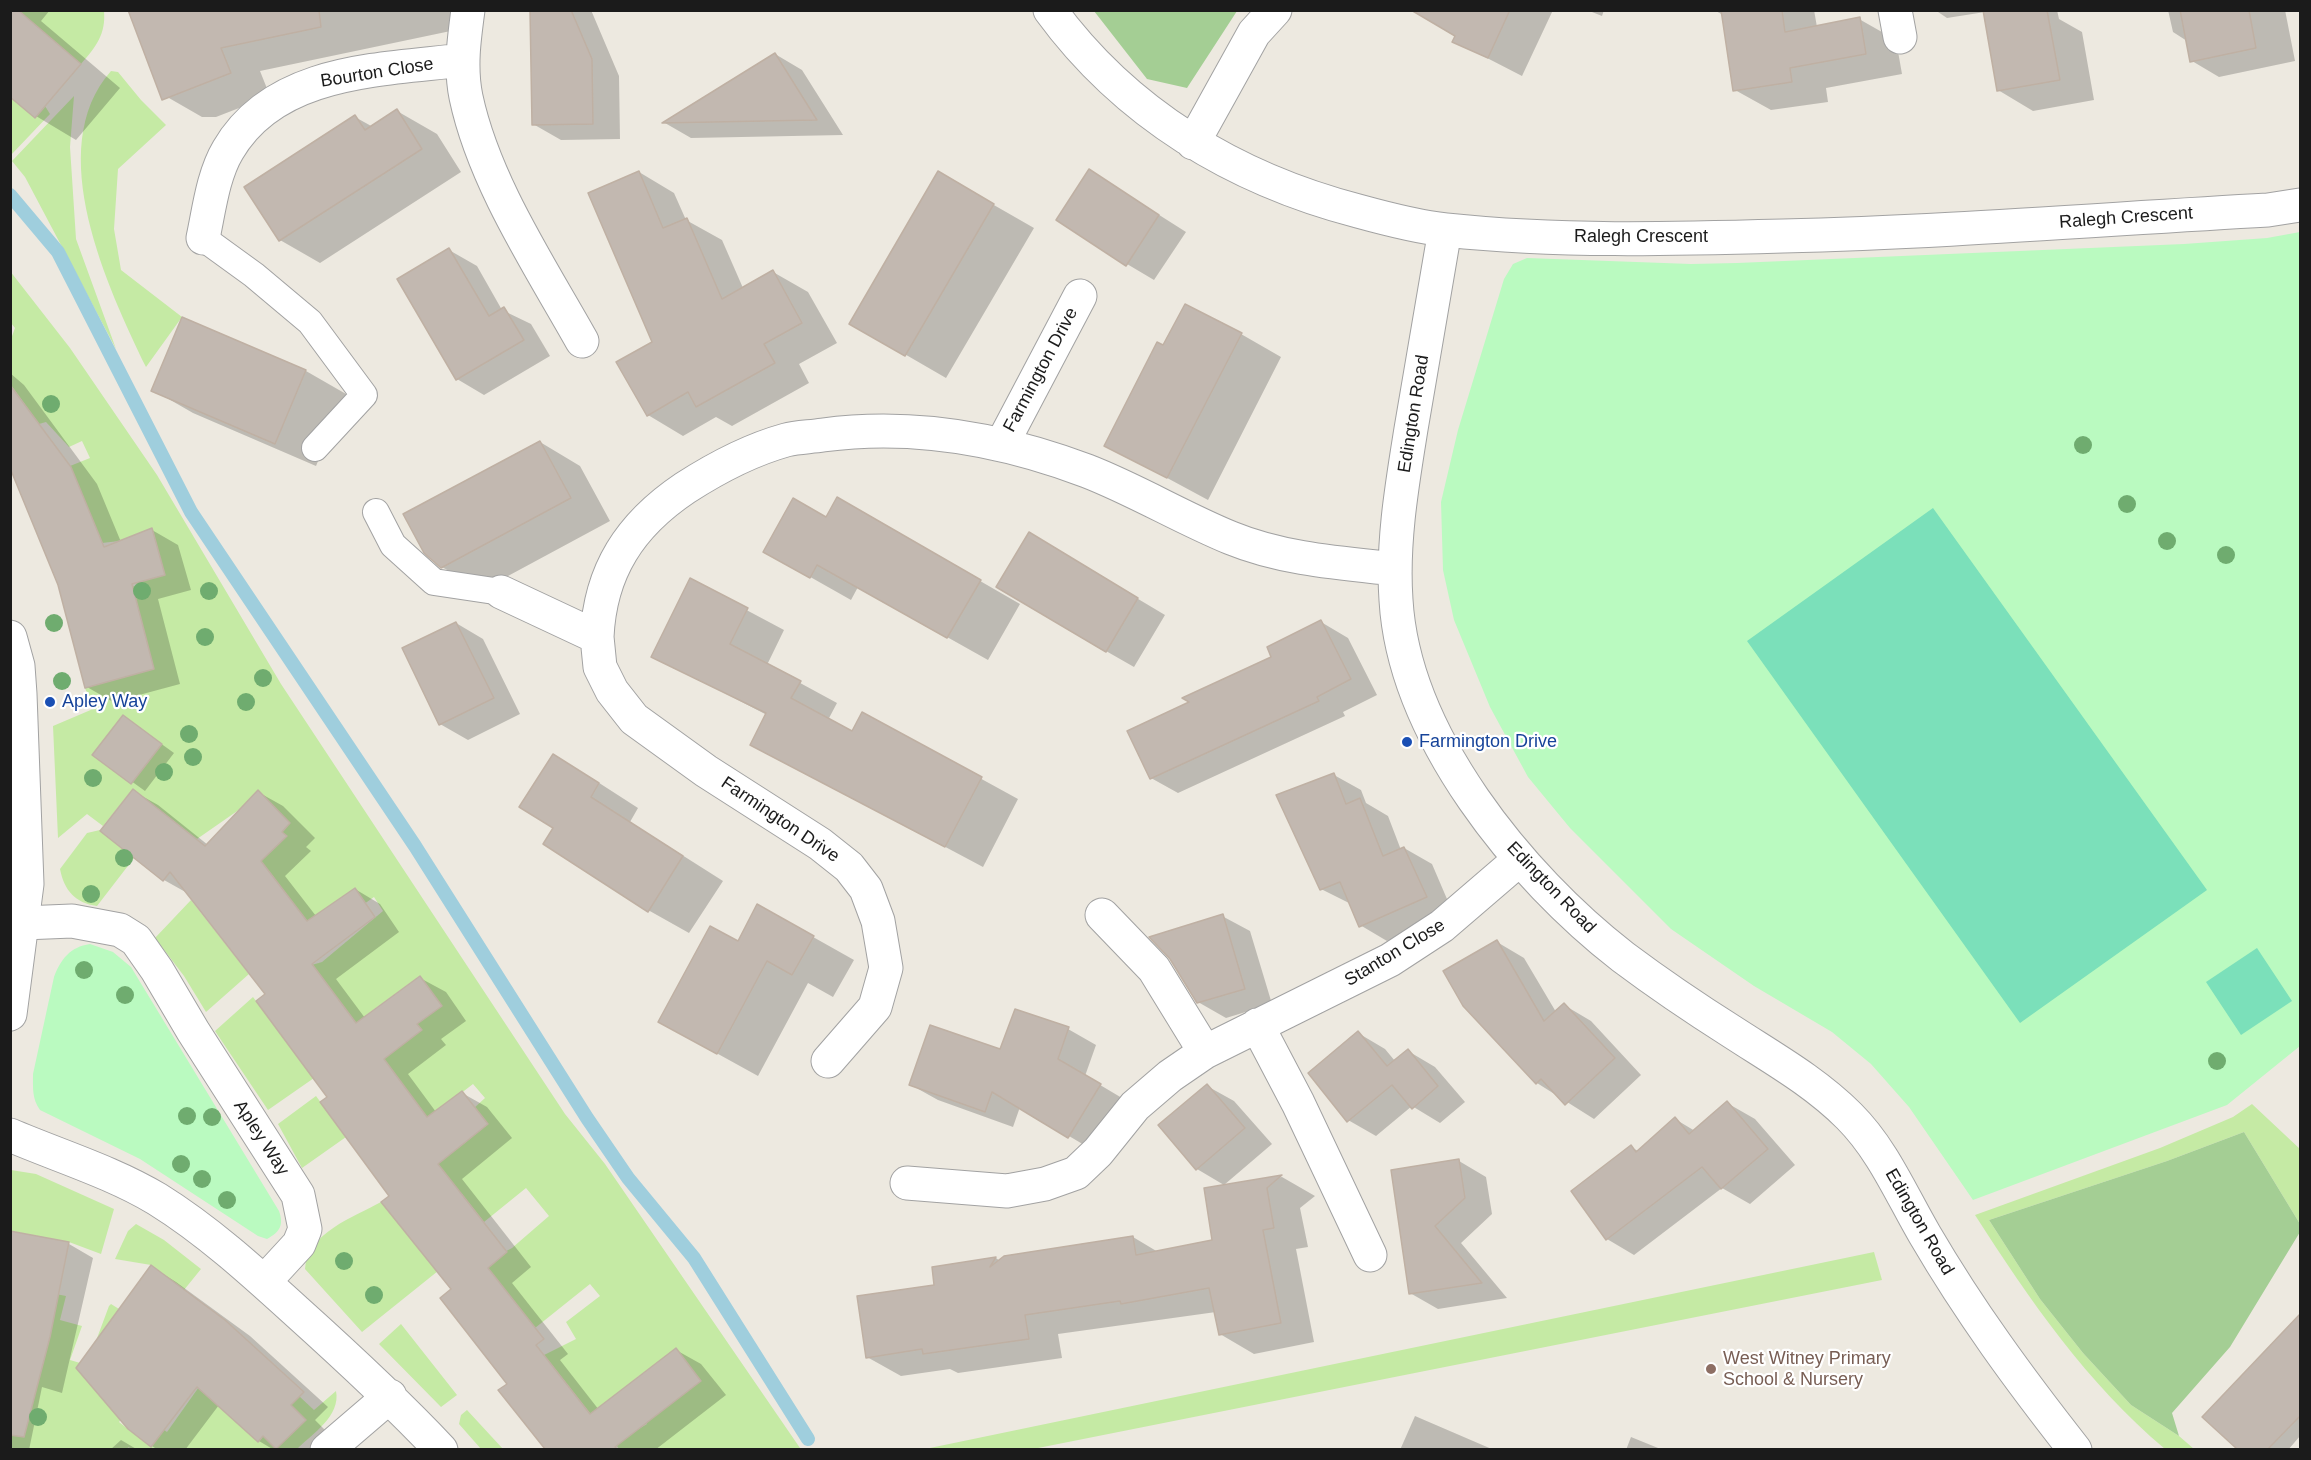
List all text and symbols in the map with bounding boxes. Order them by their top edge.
street label: Bourton Close [319,53,435,93]
street label: Ralegh Crescent [2058,203,2194,233]
street label: Ralegh Crescent [1574,226,1708,248]
street label: Farmington Drive [999,304,1083,436]
street label: Edington Road [1394,353,1434,475]
place label: Apley Way [62,691,147,713]
marker: Apley Way [43,695,57,709]
place label: Farmington Drive [1419,731,1557,753]
marker: Farmington Drive [1400,735,1414,749]
street label: Farmington Drive [717,772,843,868]
street label: Edington Road [1502,838,1600,938]
street label: Stanton Close [1341,915,1449,991]
street label: Apley Way [229,1096,293,1180]
street label: Edington Road [1880,1165,1958,1279]
place label: West Witney Primary School & Nursery [1723,1348,1891,1390]
marker: West Witney Primary School & Nursery [1704,1362,1718,1376]

